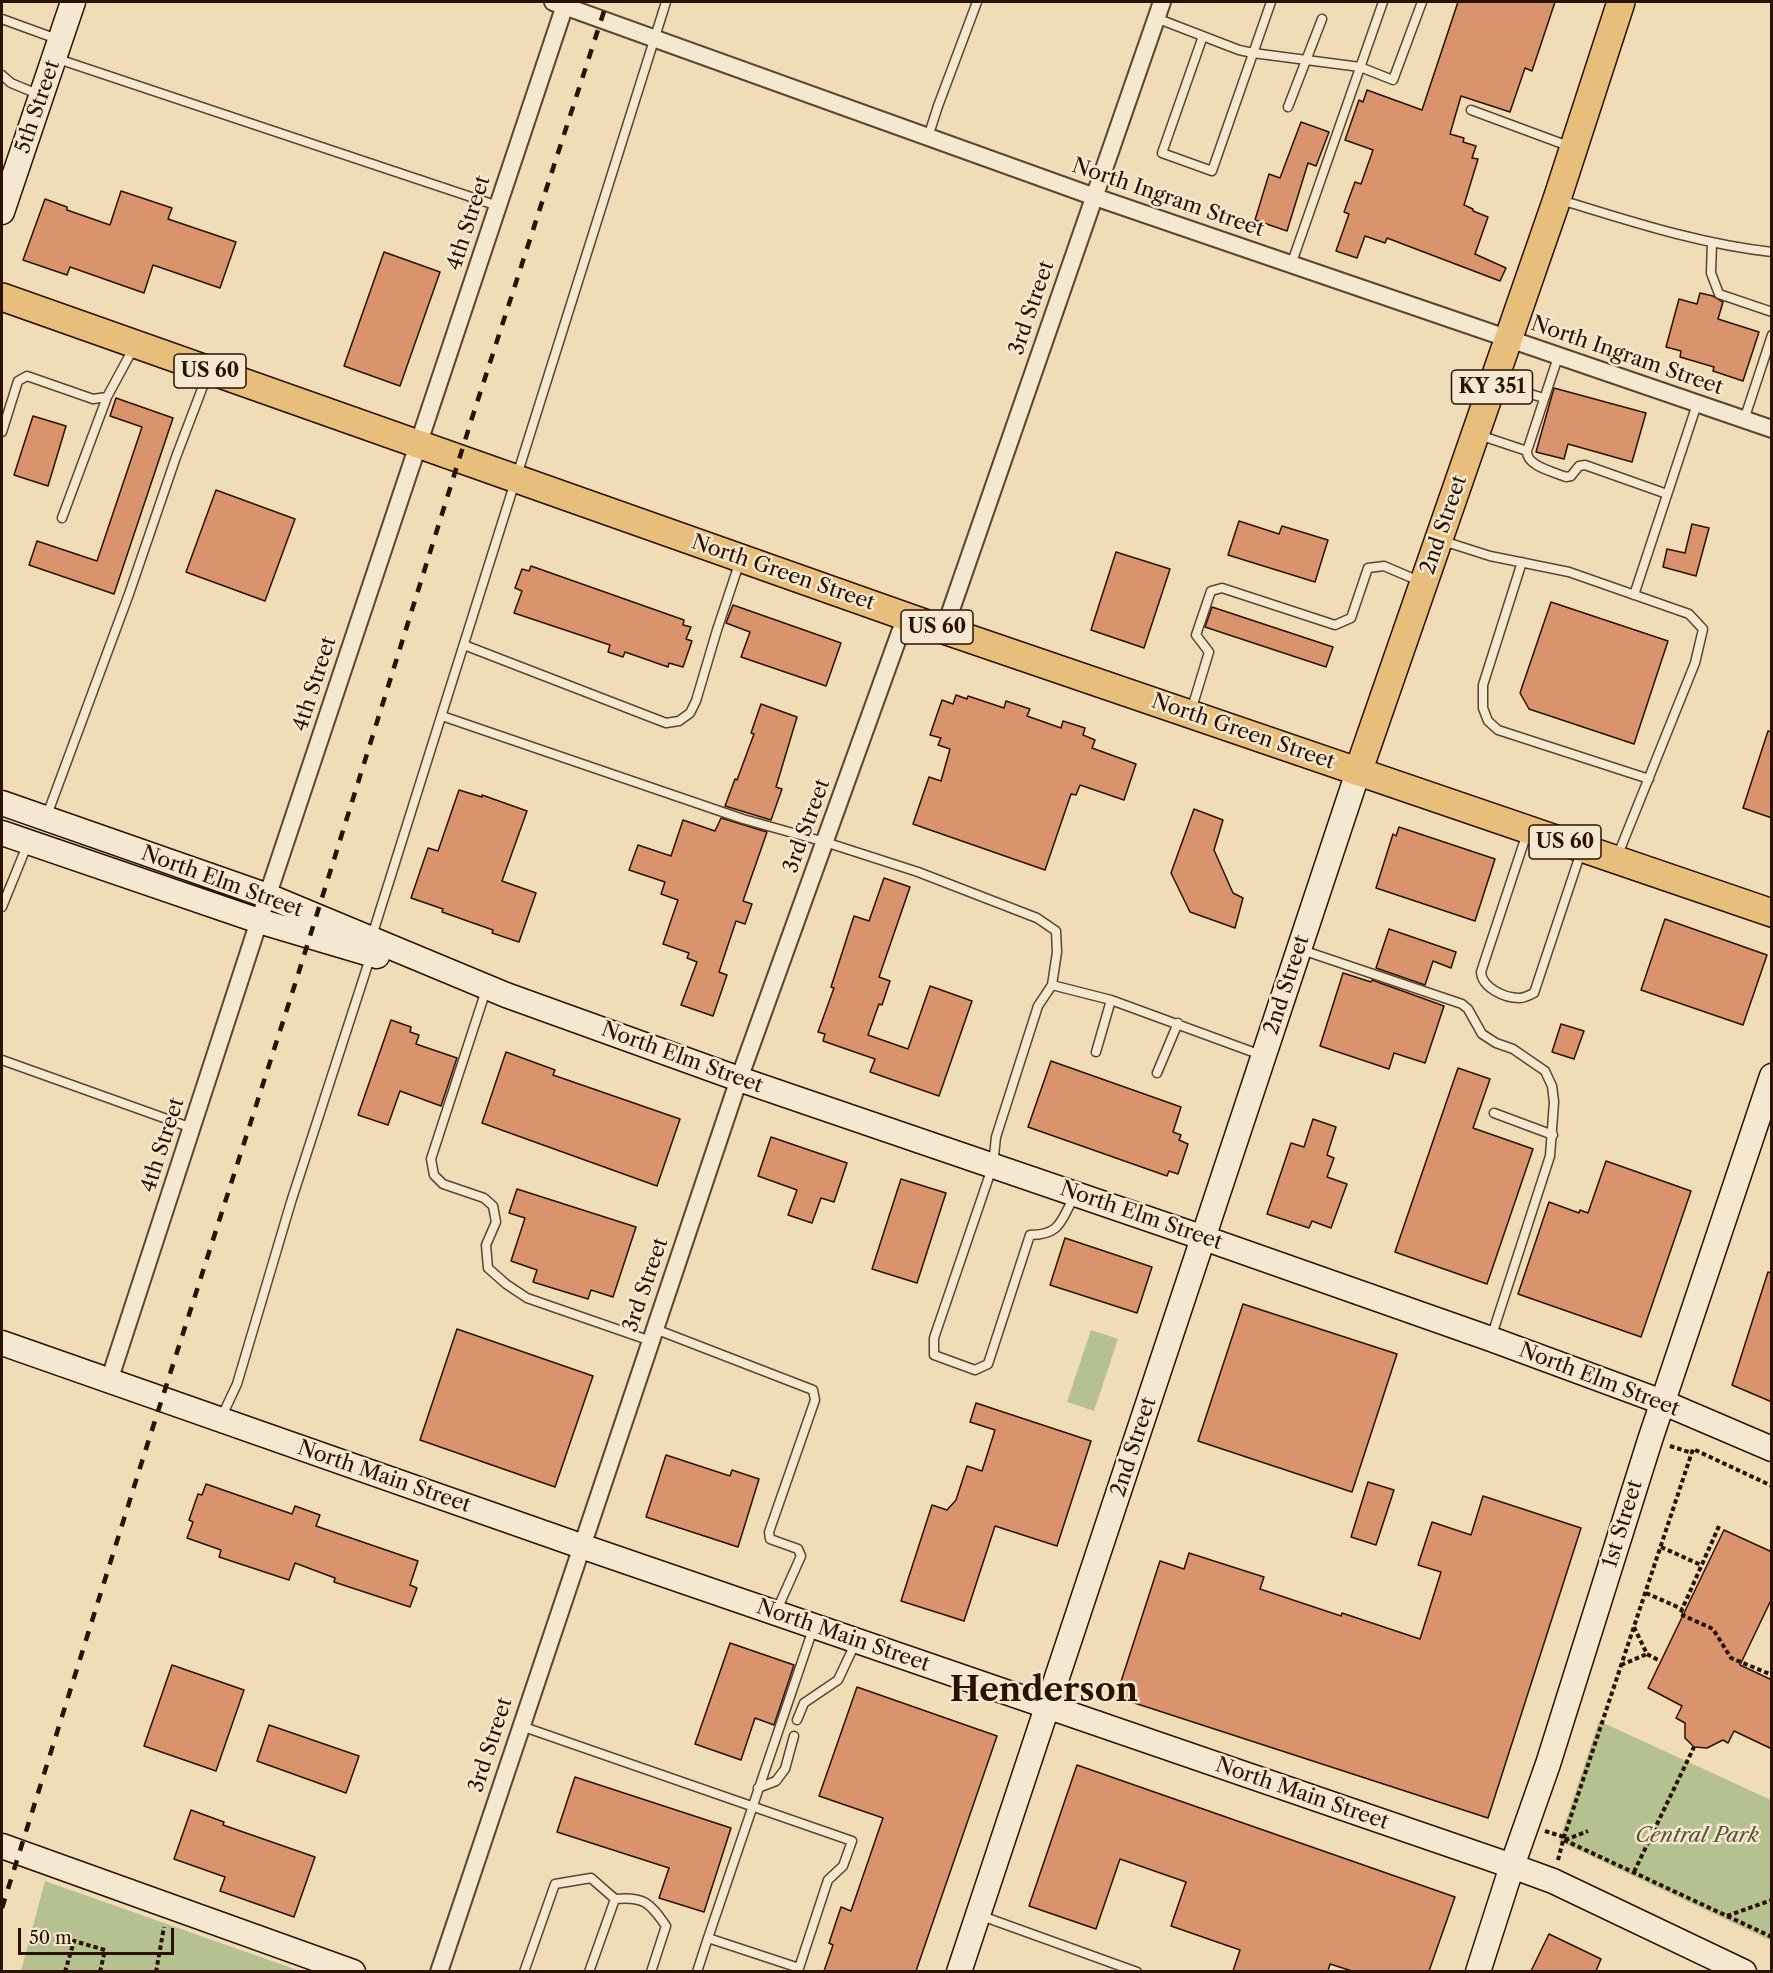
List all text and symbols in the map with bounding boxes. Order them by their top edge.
street label: 5th Street [10,57,66,157]
street label: North Ingram Street [1069,153,1267,243]
street label: 4th Street [442,173,496,273]
street label: 3rd Street [1004,258,1060,358]
street label: North Ingram Street [1528,311,1726,401]
road number: US 60 [174,354,246,388]
road number: KY 351 [1452,370,1532,404]
street label: 2nd Street [1415,472,1473,578]
street label: North Green Street [688,530,878,616]
road number: US 60 [901,610,973,644]
street label: 4th Street [288,634,342,734]
street label: North Green Street [1148,689,1338,775]
street label: 3rd Street [778,776,836,876]
road number: US 60 [1529,825,1601,859]
street label: North Elm Street [138,841,306,923]
street label: 2nd Street [1259,932,1315,1038]
street label: North Elm Street [598,1017,766,1099]
street label: 4th Street [136,1095,190,1195]
street label: North Elm Street [1056,1176,1226,1256]
street label: 3rd Street [618,1235,674,1335]
street label: North Elm Street [1515,1338,1683,1422]
street label: 2nd Street [1106,1394,1162,1500]
street label: North Main Street [294,1436,474,1518]
street label: 1st Street [1598,1477,1648,1571]
street label: North Main Street [753,1595,933,1677]
district label: Henderson [950,1671,1138,1711]
street label: 3rd Street [464,1694,518,1796]
street label: North Main Street [1212,1753,1392,1835]
park label: Central Park [1635,1823,1759,1849]
scale bar [21,1916,177,1954]
text: 50 m [29,1927,72,1949]

